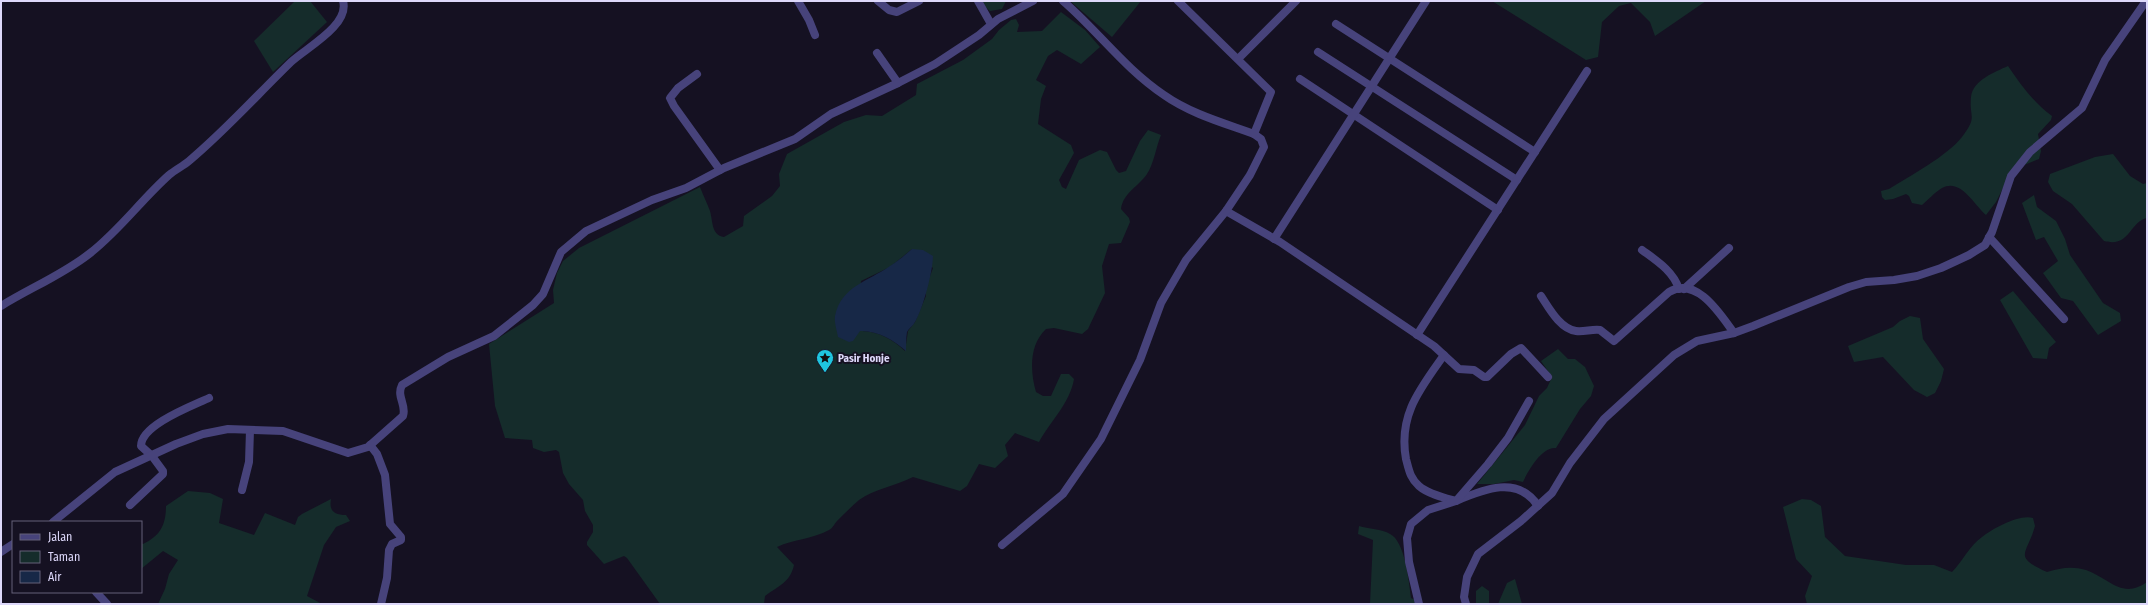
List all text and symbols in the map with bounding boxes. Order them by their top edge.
place icon: Pasir Honje [815,348,835,373]
place label: Pasir Honje [838,352,890,365]
legend [12,521,142,593]
text: Jalan [48,530,72,544]
text: Taman [48,550,80,564]
text: Air [48,570,62,584]

